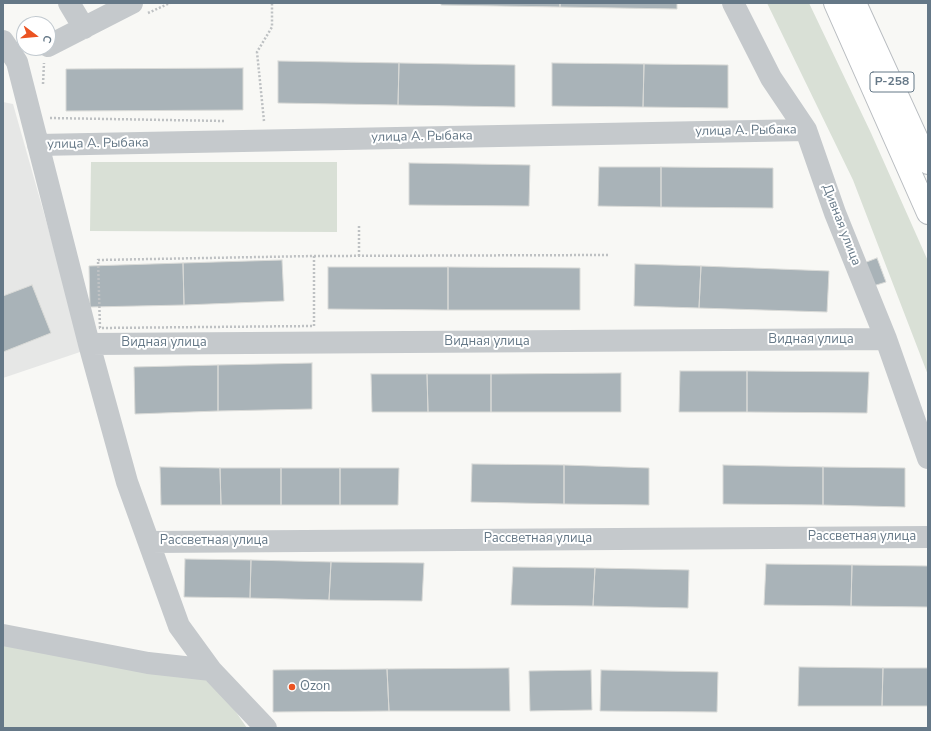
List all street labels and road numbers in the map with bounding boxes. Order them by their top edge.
road number: Р-258 [870,72,914,92]
street label: улица А. Рыбака [695,122,797,140]
street label: улица А. Рыбака [371,128,473,146]
street label: улица А. Рыбака [47,135,149,153]
street label: Дивная улица [818,182,864,268]
street label: Видная улица [768,332,854,348]
street label: Видная улица [444,334,530,350]
street label: Видная улица [121,335,207,351]
street label: Рассветная улица [808,529,916,545]
street label: Рассветная улица [484,531,592,547]
street label: Рассветная улица [160,533,268,549]

